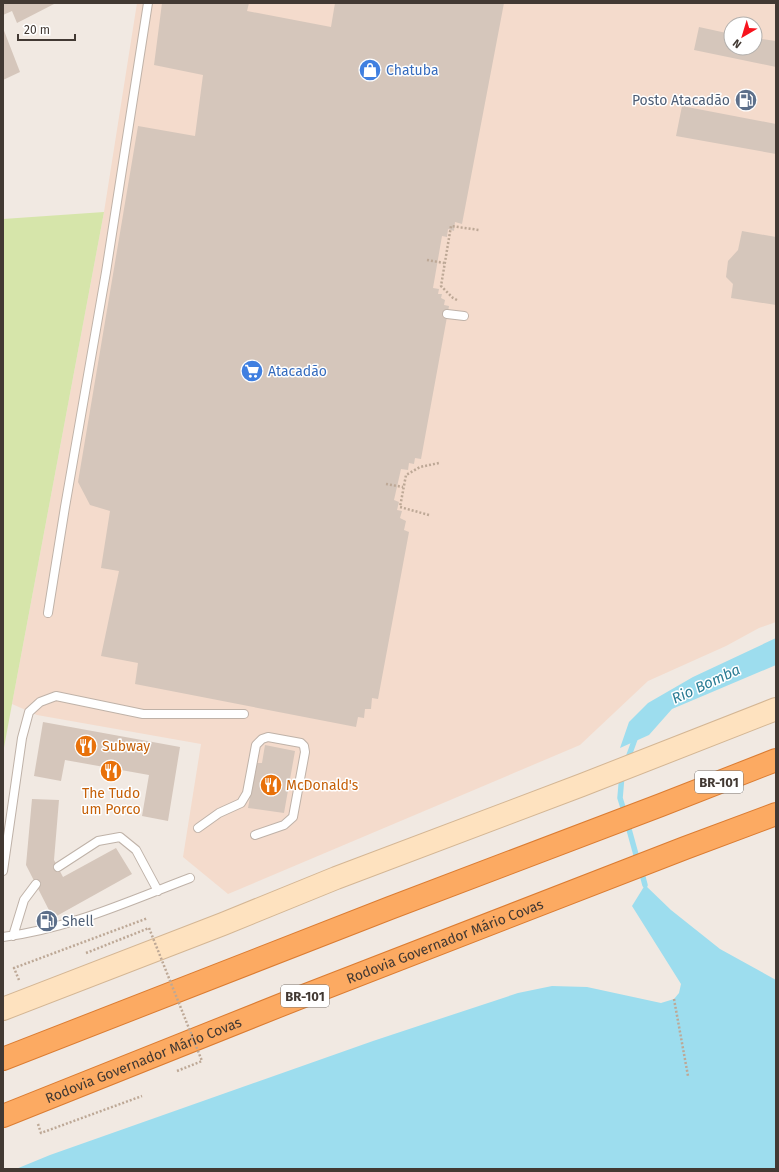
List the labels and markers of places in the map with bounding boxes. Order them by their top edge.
shop icon: Chatuba [357,57,383,83]
place label: Chatuba [386,62,439,79]
fuel station icon: Posto Atacadão [733,87,759,113]
place label: Posto Atacadão [632,92,730,109]
supermarket icon: Atacadão [239,358,265,384]
place label: Atacadão [268,363,327,380]
restaurant icon: Subway [73,733,99,759]
place label: Subway [102,738,150,755]
restaurant icon: The Tudo um Porco [98,758,124,784]
restaurant icon: McDonald's [258,772,284,798]
place label: McDonald's [286,777,359,794]
place label: The Tudo um Porco [81,785,141,818]
fuel station icon: Shell [34,908,60,934]
place label: Shell [62,913,94,930]

